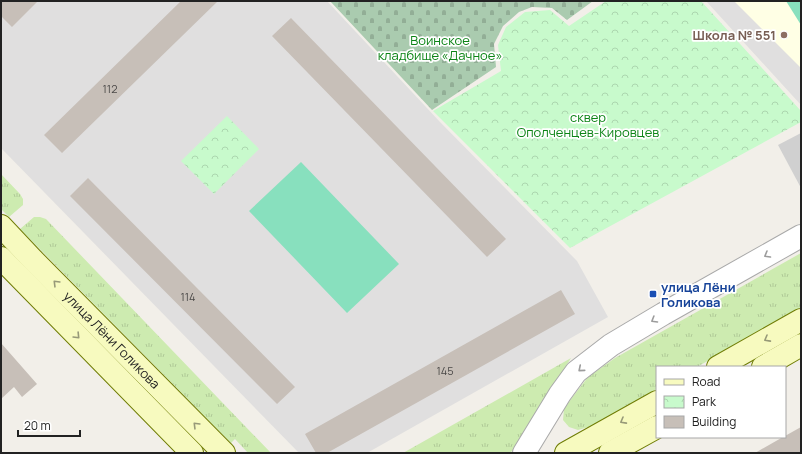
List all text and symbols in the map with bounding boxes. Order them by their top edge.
place label: Школа № 551 [693,26,776,44]
marker: Школа № 551 [779,30,789,40]
park label: Воинское кладбище «Дачное» [378,31,502,64]
house number: 112 [103,81,117,96]
park label: сквер Ополченцев-Кировцев [517,108,659,141]
one-way arrow [764,251,771,258]
place label: улица Лёни Голикова [661,278,736,311]
one-way arrow [53,280,61,288]
street label: улица Лёни Голикова [60,287,164,393]
house number: 114 [180,289,196,304]
marker: улица Лёни Голикова [648,289,658,299]
one-way arrow [651,315,658,322]
one-way arrow [72,331,80,339]
one-way arrow [764,335,771,342]
house number: 145 [436,363,454,378]
one-way arrow [578,364,585,371]
legend [656,366,786,438]
text: Road [692,373,720,390]
text: Park [692,393,717,410]
scale bar [18,412,80,438]
text: Building [692,413,736,430]
one-way arrow [620,416,627,423]
text: 20 m [24,417,51,434]
one-way arrow [193,422,201,430]

